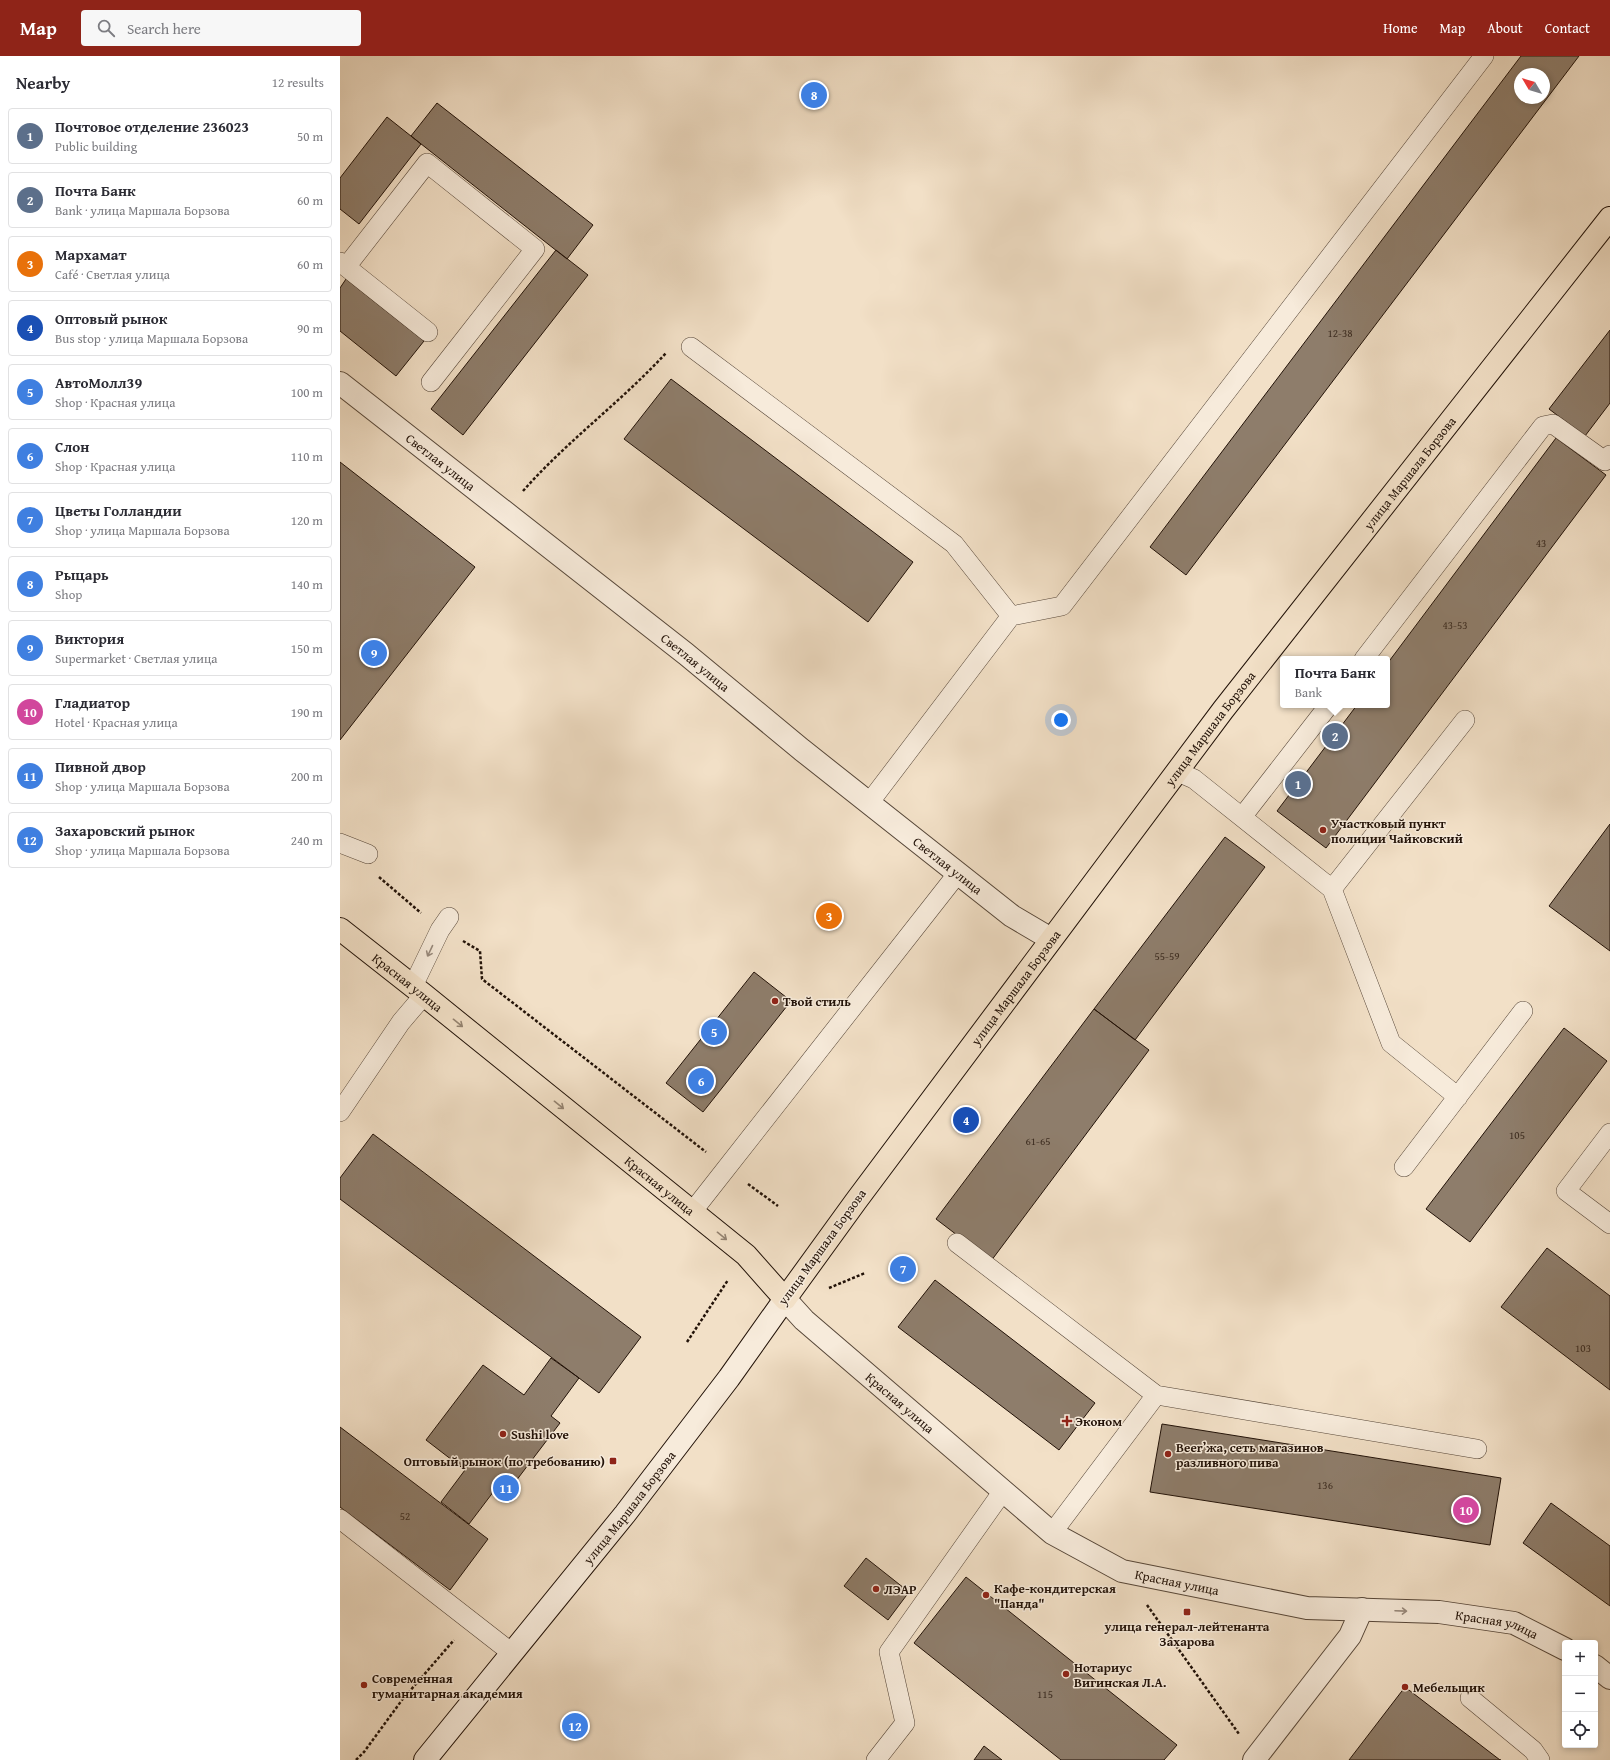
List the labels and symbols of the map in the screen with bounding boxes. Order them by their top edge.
north arrow [1514,68,1550,104]
pin: 8 [801,80,827,110]
house number: 12-38 [1328,325,1352,341]
street label: улица Маршала Борзова [1358,412,1461,535]
street label: Светлая улица [402,429,480,496]
house number: 43 [1536,535,1546,551]
house number: 43-53 [1443,617,1467,633]
street label: Светлая улица [657,628,735,697]
pin: 9 [361,638,387,668]
street label: улица Маршала Борзова [1160,666,1260,790]
your location [1051,710,1071,730]
pin: 2 [1322,721,1348,751]
pin: 1 [1285,769,1311,799]
place label: Участковый пункт полиции Чайковский [1331,814,1463,848]
marker: Участковый пункт полиции Чайковский [1318,825,1328,835]
street label: Светлая улица [909,832,987,899]
pin: 3 [816,901,842,931]
street label: улица Маршала Борзова [966,925,1065,1050]
one-way arrow [426,945,433,957]
street label: Красная улица [368,948,448,1017]
house number: 55-59 [1155,948,1179,964]
place label: Твой стиль [783,992,851,1011]
marker: Твой стиль [770,996,780,1006]
pin: 5 [701,1017,727,1047]
one-way arrow [453,1018,464,1027]
pin: 6 [688,1066,714,1096]
one-way arrow [554,1100,565,1109]
pin: 4 [953,1105,979,1135]
house number: 105 [1509,1127,1525,1143]
house number: 61-65 [1026,1133,1050,1149]
street label: Красная улица [621,1151,700,1220]
street label: улица Маршала Борзова [773,1184,871,1310]
one-way arrow [717,1232,728,1241]
pin: 7 [890,1254,916,1284]
house number: 103 [1575,1340,1591,1356]
street label: Красная улица [862,1368,939,1438]
place label: Эконом [1075,1412,1122,1431]
marker: Эконом [1062,1416,1072,1426]
place label: Sushi love [511,1425,569,1444]
marker: Sushi love [498,1429,508,1439]
place label: Beer’жа, сеть магазинов разливного пива [1176,1438,1324,1472]
street label: улица Маршала Борзова [578,1446,680,1569]
marker: Beer’жа, сеть магазинов разливного пива [1163,1449,1173,1459]
place label: Оптовый рынок (по требованию) [404,1452,605,1471]
marker: Оптовый рынок (по требованию) [608,1456,618,1466]
pin: 11 [493,1473,519,1503]
house number: 136 [1317,1477,1333,1493]
pin: 10 [1453,1495,1479,1525]
house number: 52 [400,1508,410,1524]
street label: Красная улица [1133,1564,1222,1600]
place label: Кафе-кондитерская "Панда" [994,1579,1116,1613]
place label: ЛЭАР [884,1580,917,1599]
marker: ЛЭАР [871,1584,881,1594]
marker: Кафе-кондитерская "Панда" [981,1590,991,1600]
street label: Красная улица [1454,1605,1542,1644]
marker: улица генерал-лейтенанта Захарова [1182,1607,1192,1617]
one-way arrow [1394,1607,1407,1614]
place label: улица генерал-лейтенанта Захарова [1103,1617,1270,1651]
place label: Нотариус Вигинская Л.А. [1074,1658,1167,1692]
place label: Современная гуманитарная академия [372,1669,523,1703]
marker: Нотариус Вигинская Л.А. [1061,1669,1071,1679]
place label: Мебельщик [1413,1678,1485,1697]
marker: Современная гуманитарная академия [359,1680,369,1690]
marker: Мебельщик [1400,1682,1410,1692]
house number: 115 [1037,1686,1053,1702]
pin: 12 [562,1711,588,1741]

